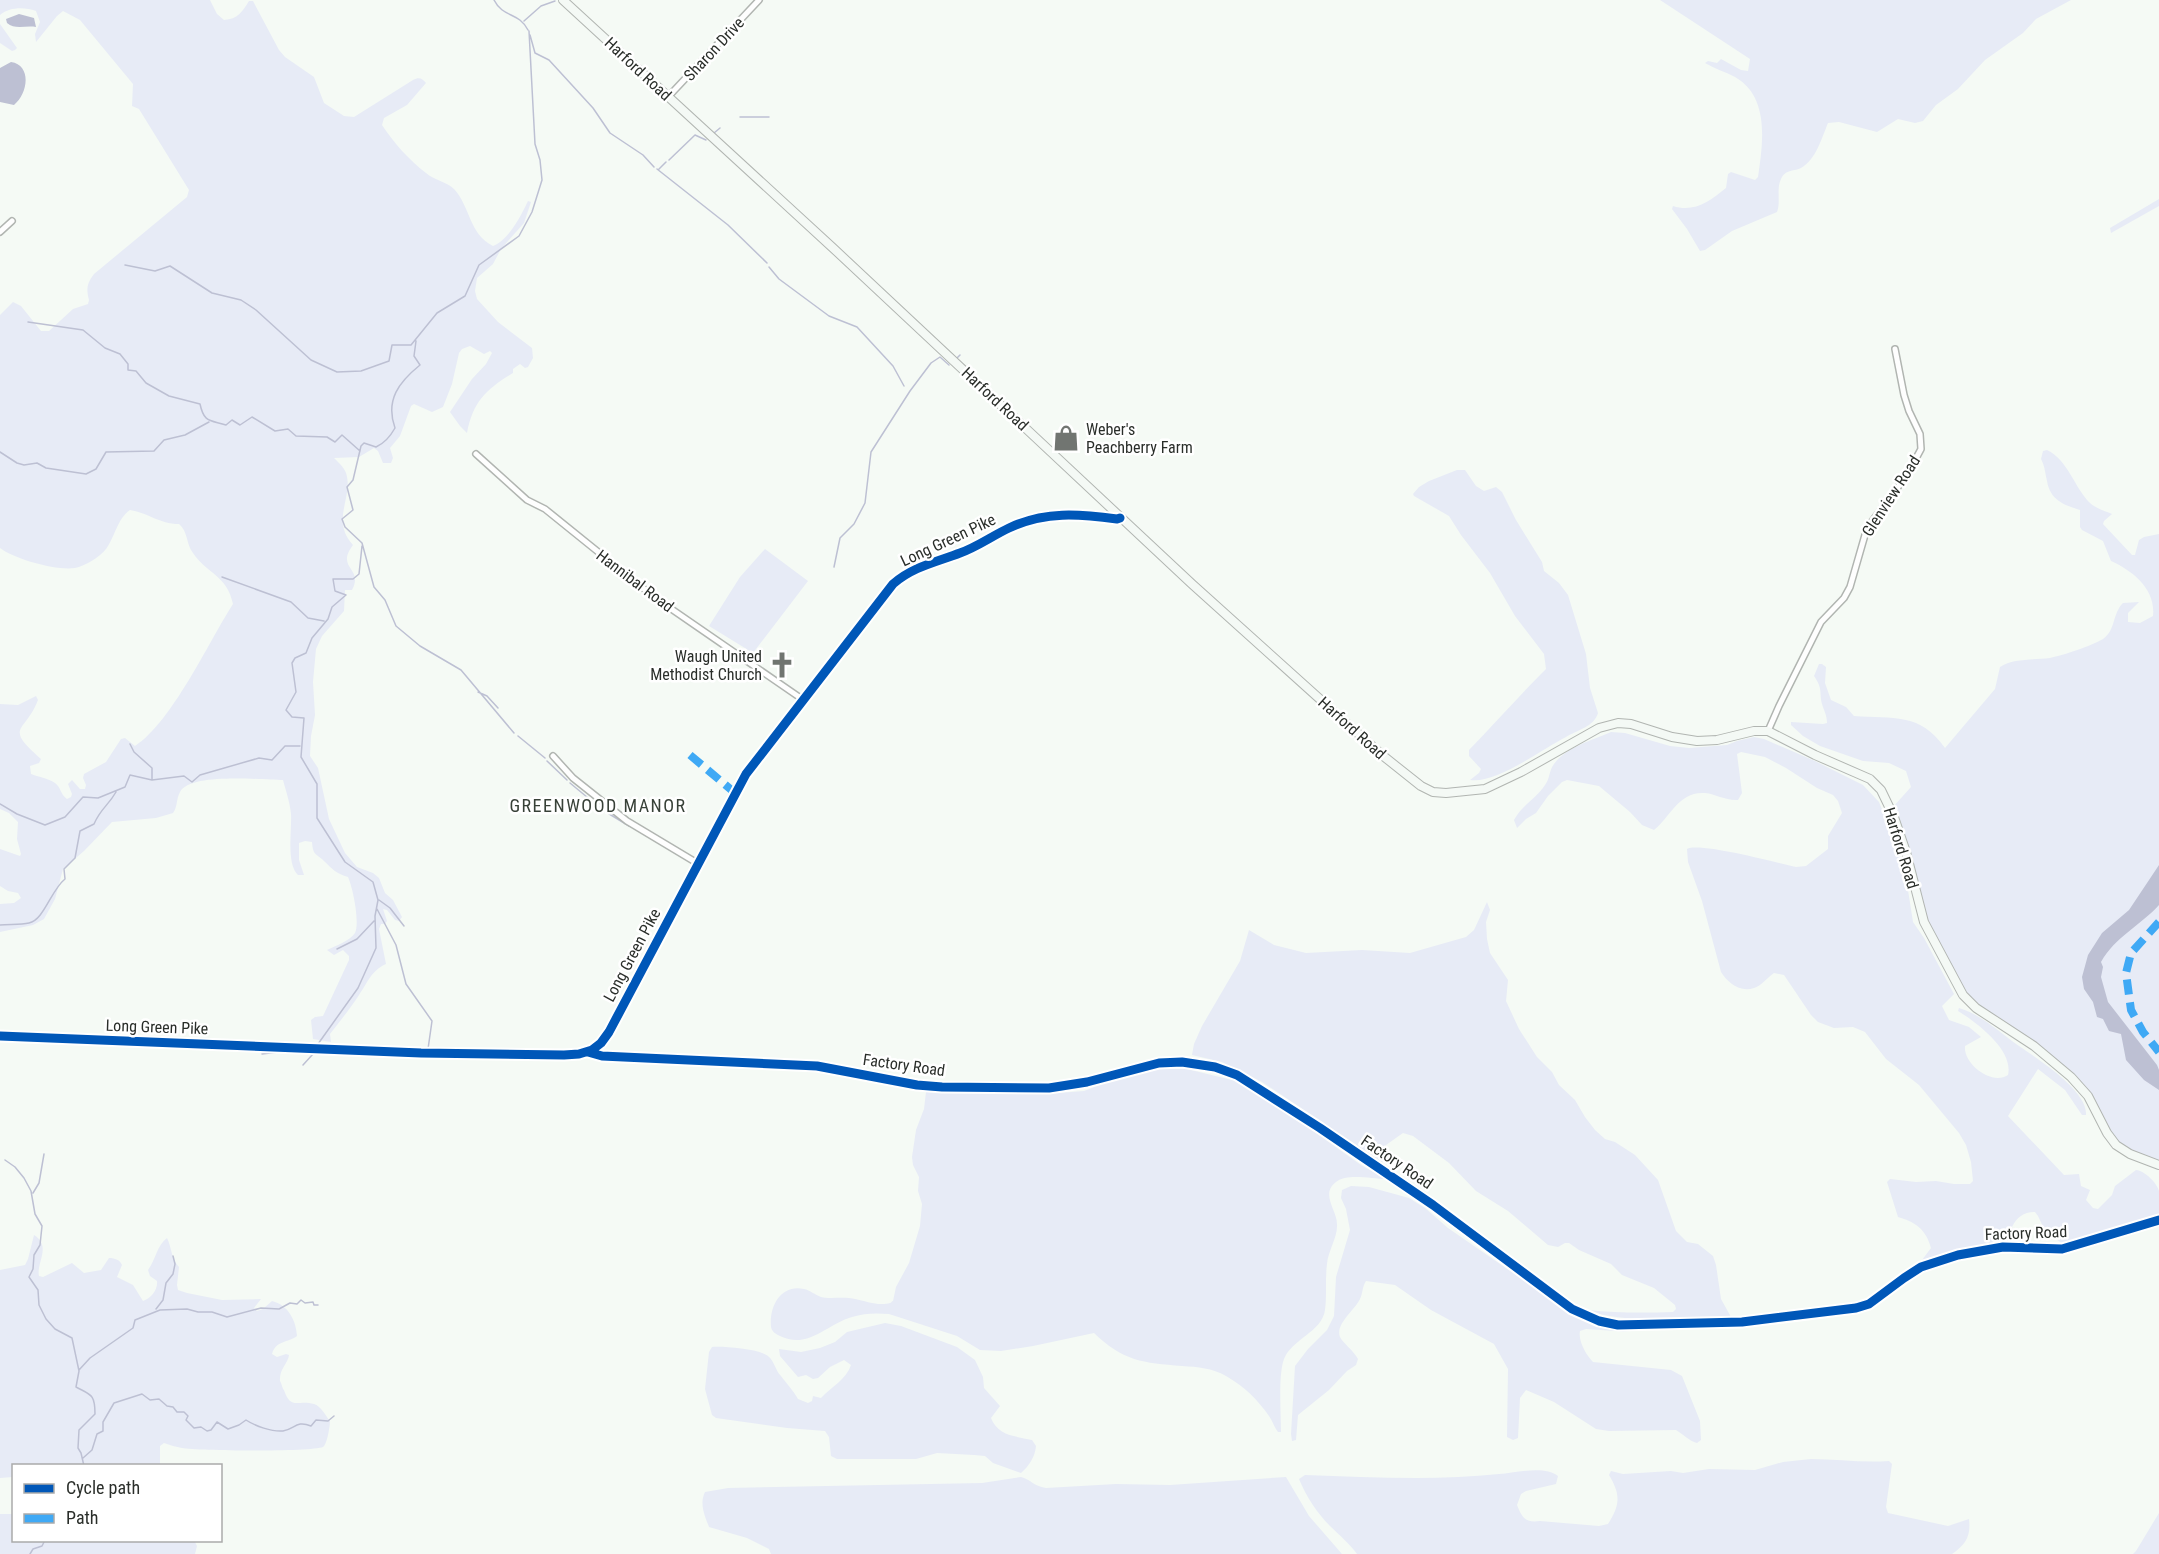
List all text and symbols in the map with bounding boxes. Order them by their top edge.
street label: Sharon Drive [680,13,748,85]
street label: Harford Road [601,33,675,105]
street label: Harford Road [958,363,1032,435]
place label: Weber's Peachberry Farm [1086,420,1193,457]
shop icon: Weber's Peachberry Farm [1051,423,1081,453]
street label: Glenview Road [1858,452,1924,540]
street label: Long Green Pike [897,510,999,570]
street label: Hannibal Road [593,546,677,616]
place label: Waugh United Methodist Church [650,647,762,684]
church icon: Waugh United Methodist Church [767,650,797,680]
street label: Harford Road [1314,693,1390,763]
district label: GREENWOOD MANOR [509,795,687,816]
street label: Harford Road [1880,805,1922,891]
street label: Long Green Pike [600,905,664,1005]
street label: Long Green Pike [105,1016,209,1038]
street label: Factory Road [862,1050,946,1080]
street label: Factory Road [1357,1131,1437,1193]
street label: Factory Road [1984,1222,2068,1244]
legend [12,1464,222,1542]
text: Cycle path [66,1477,140,1498]
text: Path [66,1507,99,1528]

